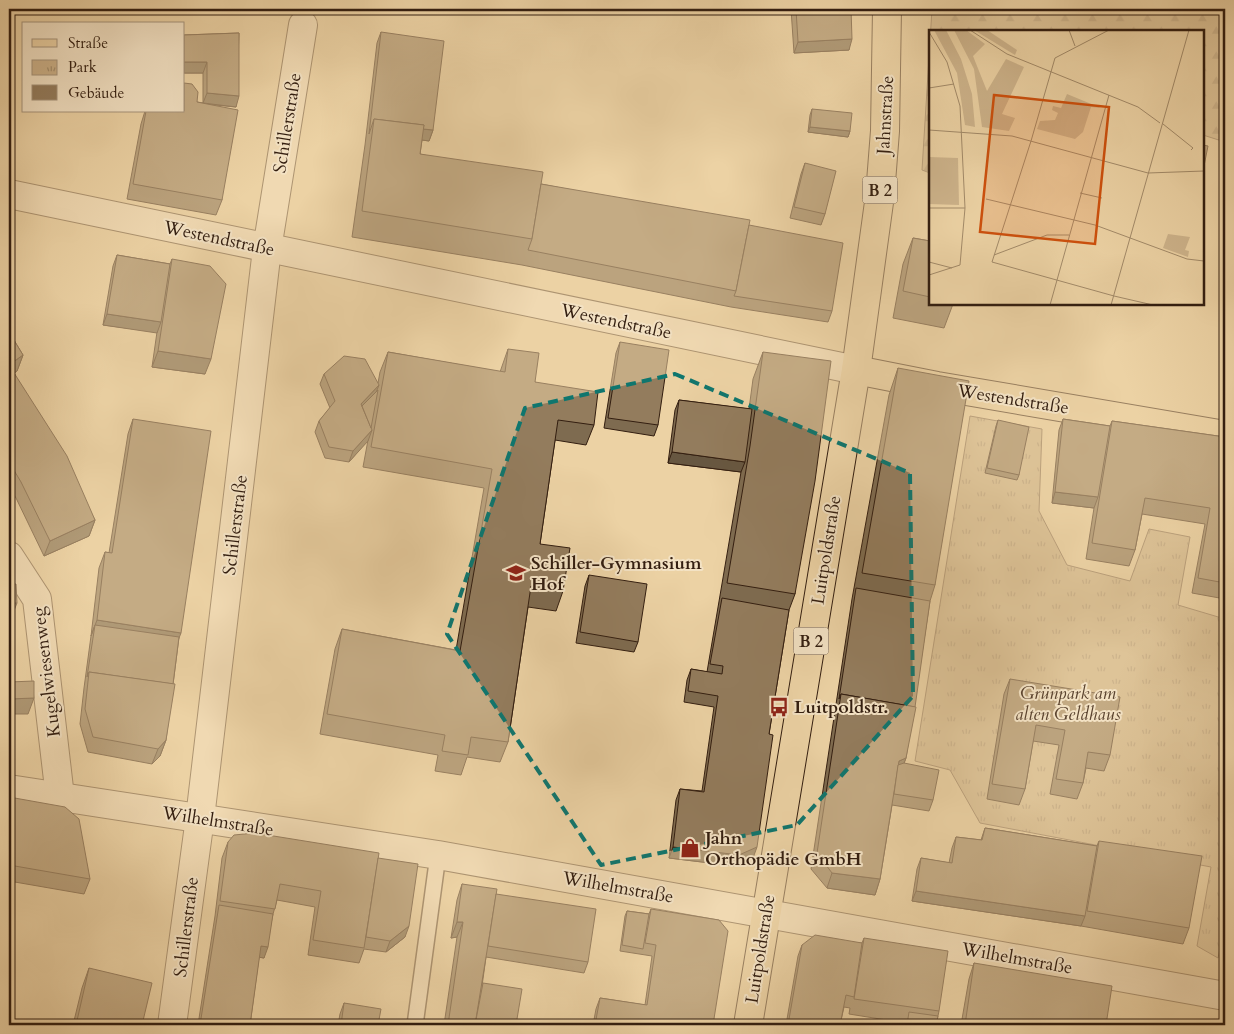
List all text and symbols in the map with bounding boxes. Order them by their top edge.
legend [22,22,185,112]
inset map [929,30,1204,305]
text: Straße [68,33,108,53]
text: Park [68,57,97,77]
street label: Schillerstraße [267,71,308,175]
street label: Jahnstraße [871,75,900,158]
text: Gebäude [68,83,125,103]
road number: B 2 [862,176,898,204]
street label: Westendstraße [160,214,277,262]
street label: Westendstraße [557,297,674,345]
street label: Westendstraße [954,378,1071,421]
street label: Schillerstraße [217,473,254,577]
street label: Luitpoldstraße [806,494,847,606]
place label: Schiller-Gymnasium Hof [531,551,702,597]
school or university icon: Schiller-Gymnasium Hof [505,562,527,584]
street label: Kugelwiesenweg [26,605,67,738]
road number: B 2 [794,627,828,654]
park label: Grünpark am alten Geldhaus [1015,681,1121,727]
place label: Luitpoldstr. [794,695,889,720]
bus stop icon: Luitpoldstr. [768,696,790,718]
street label: Wilhelmstraße [160,800,275,843]
place label: Jahn Orthopädie GmbH [702,826,862,872]
shop icon: Jahn Orthopädie GmbH [679,837,701,859]
street label: Wilhelmstraße [559,865,675,910]
street label: Schillerstraße [168,875,205,979]
street label: Luitpoldstraße [740,893,781,1005]
street label: Wilhelmstraße [958,936,1074,981]

